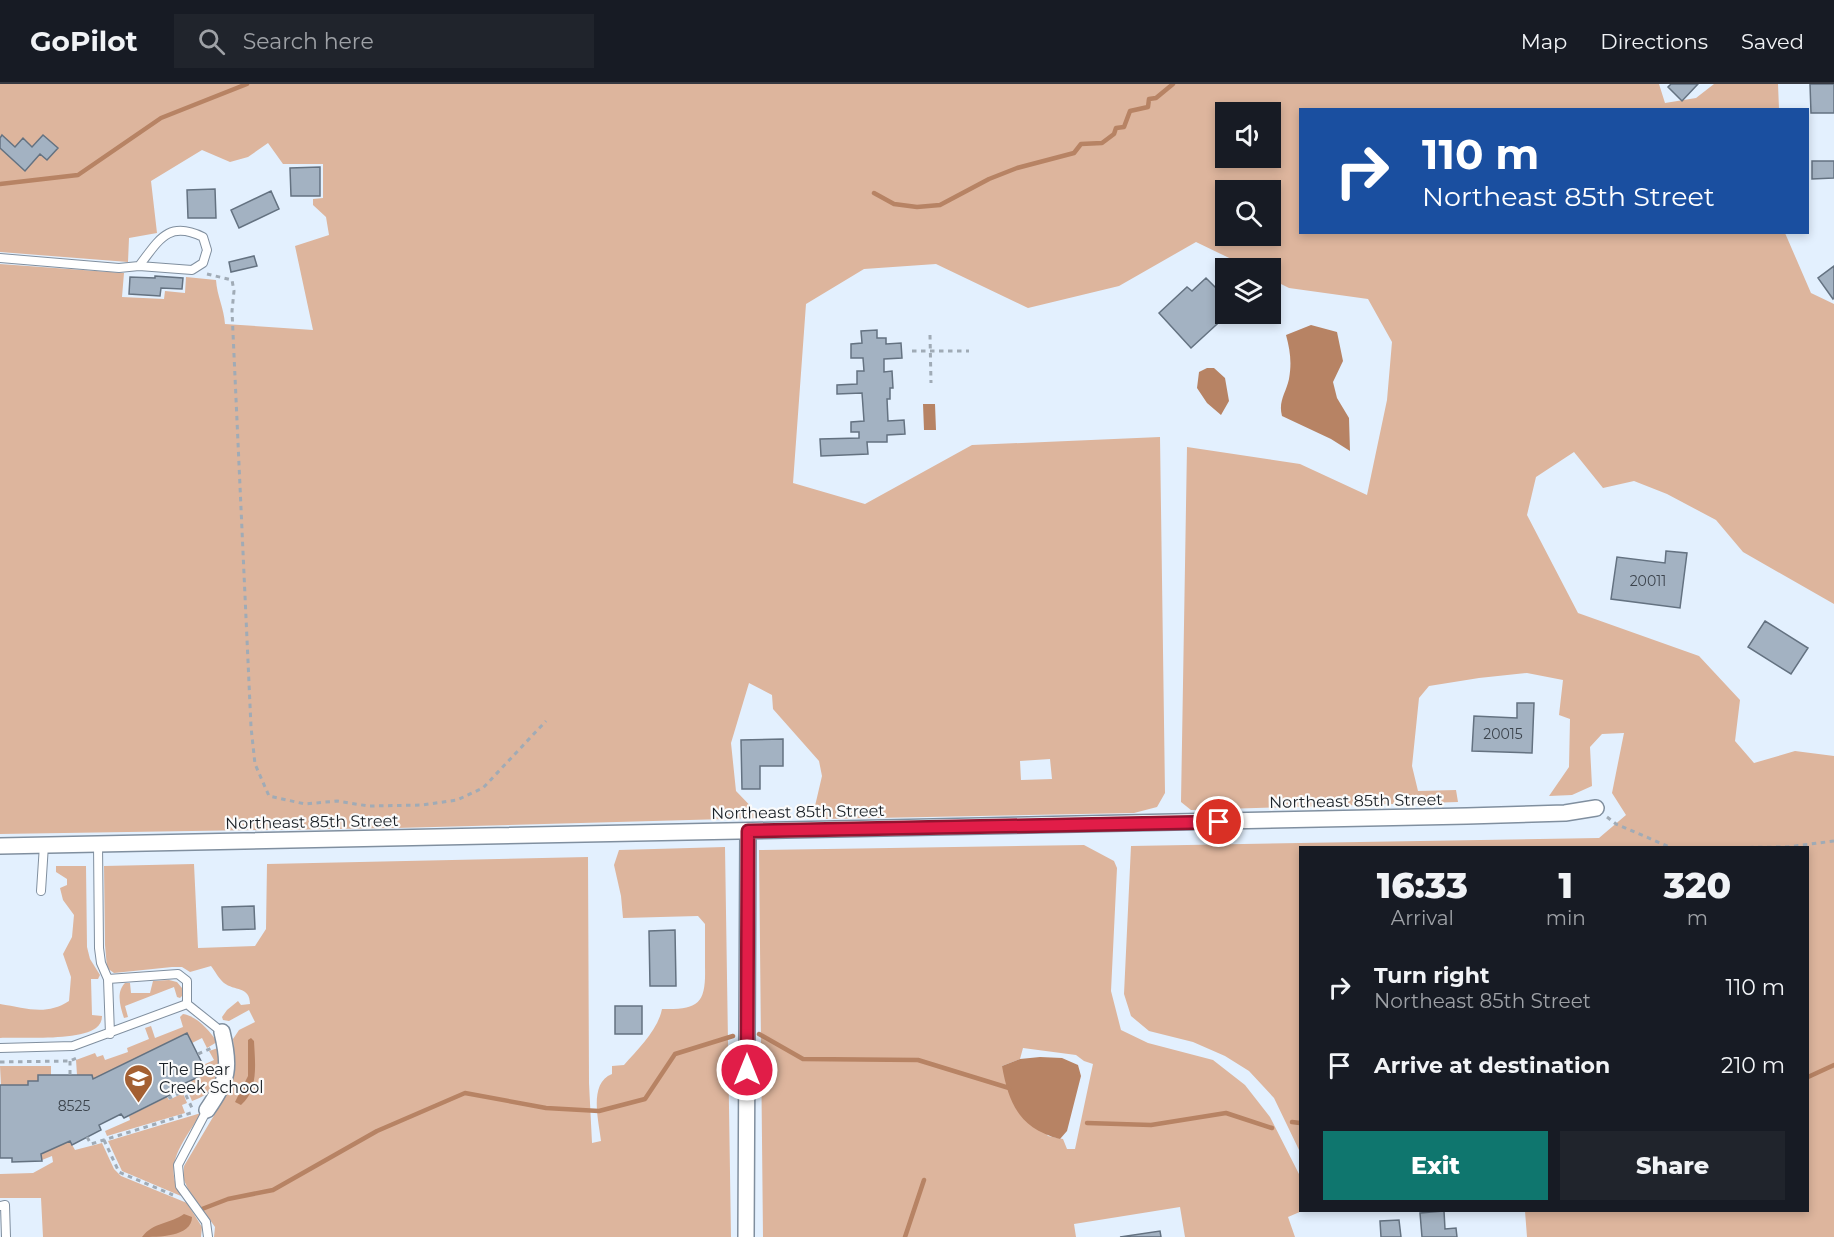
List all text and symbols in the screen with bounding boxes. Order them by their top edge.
search box [174,14,594,68]
text: GoPilot [30,24,138,58]
icon: search [195,25,228,58]
text: Search here [243,28,374,55]
text: Map [1521,29,1567,54]
text: Directions [1600,29,1708,54]
text: Saved [1741,29,1804,54]
map controls [1215,102,1281,324]
button: sound [1215,102,1281,168]
text: 110 m [1422,128,1539,180]
icon: right [1323,132,1401,210]
button: search [1215,180,1281,246]
text: Northeast 85th Street [1422,180,1715,213]
button: layers [1215,258,1281,324]
house number: 20011 [1630,572,1666,590]
house number: 20015 [1483,725,1523,743]
street label: Northeast 85th Street [1269,790,1443,812]
pin [1193,796,1244,847]
street label: Northeast 85th Street [711,801,885,823]
icon: arrive [1202,805,1235,838]
street label: Northeast 85th Street [225,811,399,833]
text: 16:33 [1377,863,1468,907]
text: 1 [1558,863,1573,907]
text: 320 [1664,863,1731,907]
text: Arrival [1391,906,1454,930]
text: min [1546,906,1586,930]
text: m [1687,906,1708,930]
text: Turn right [1374,962,1489,989]
icon: right [1323,971,1356,1004]
text: 110 m [1725,974,1785,1001]
text: Northeast 85th Street [1374,989,1591,1013]
position arrow [715,1038,779,1102]
icon: arrive [1323,1049,1356,1082]
text: Arrive at destination [1374,1052,1610,1079]
text: 210 m [1721,1052,1785,1079]
place label: The Bear Creek School [159,1060,264,1097]
school or university icon: The Bear Creek School [122,1062,154,1104]
house number: 8525 [58,1097,90,1115]
button: Exit [1323,1131,1548,1200]
button: Share [1560,1131,1785,1200]

